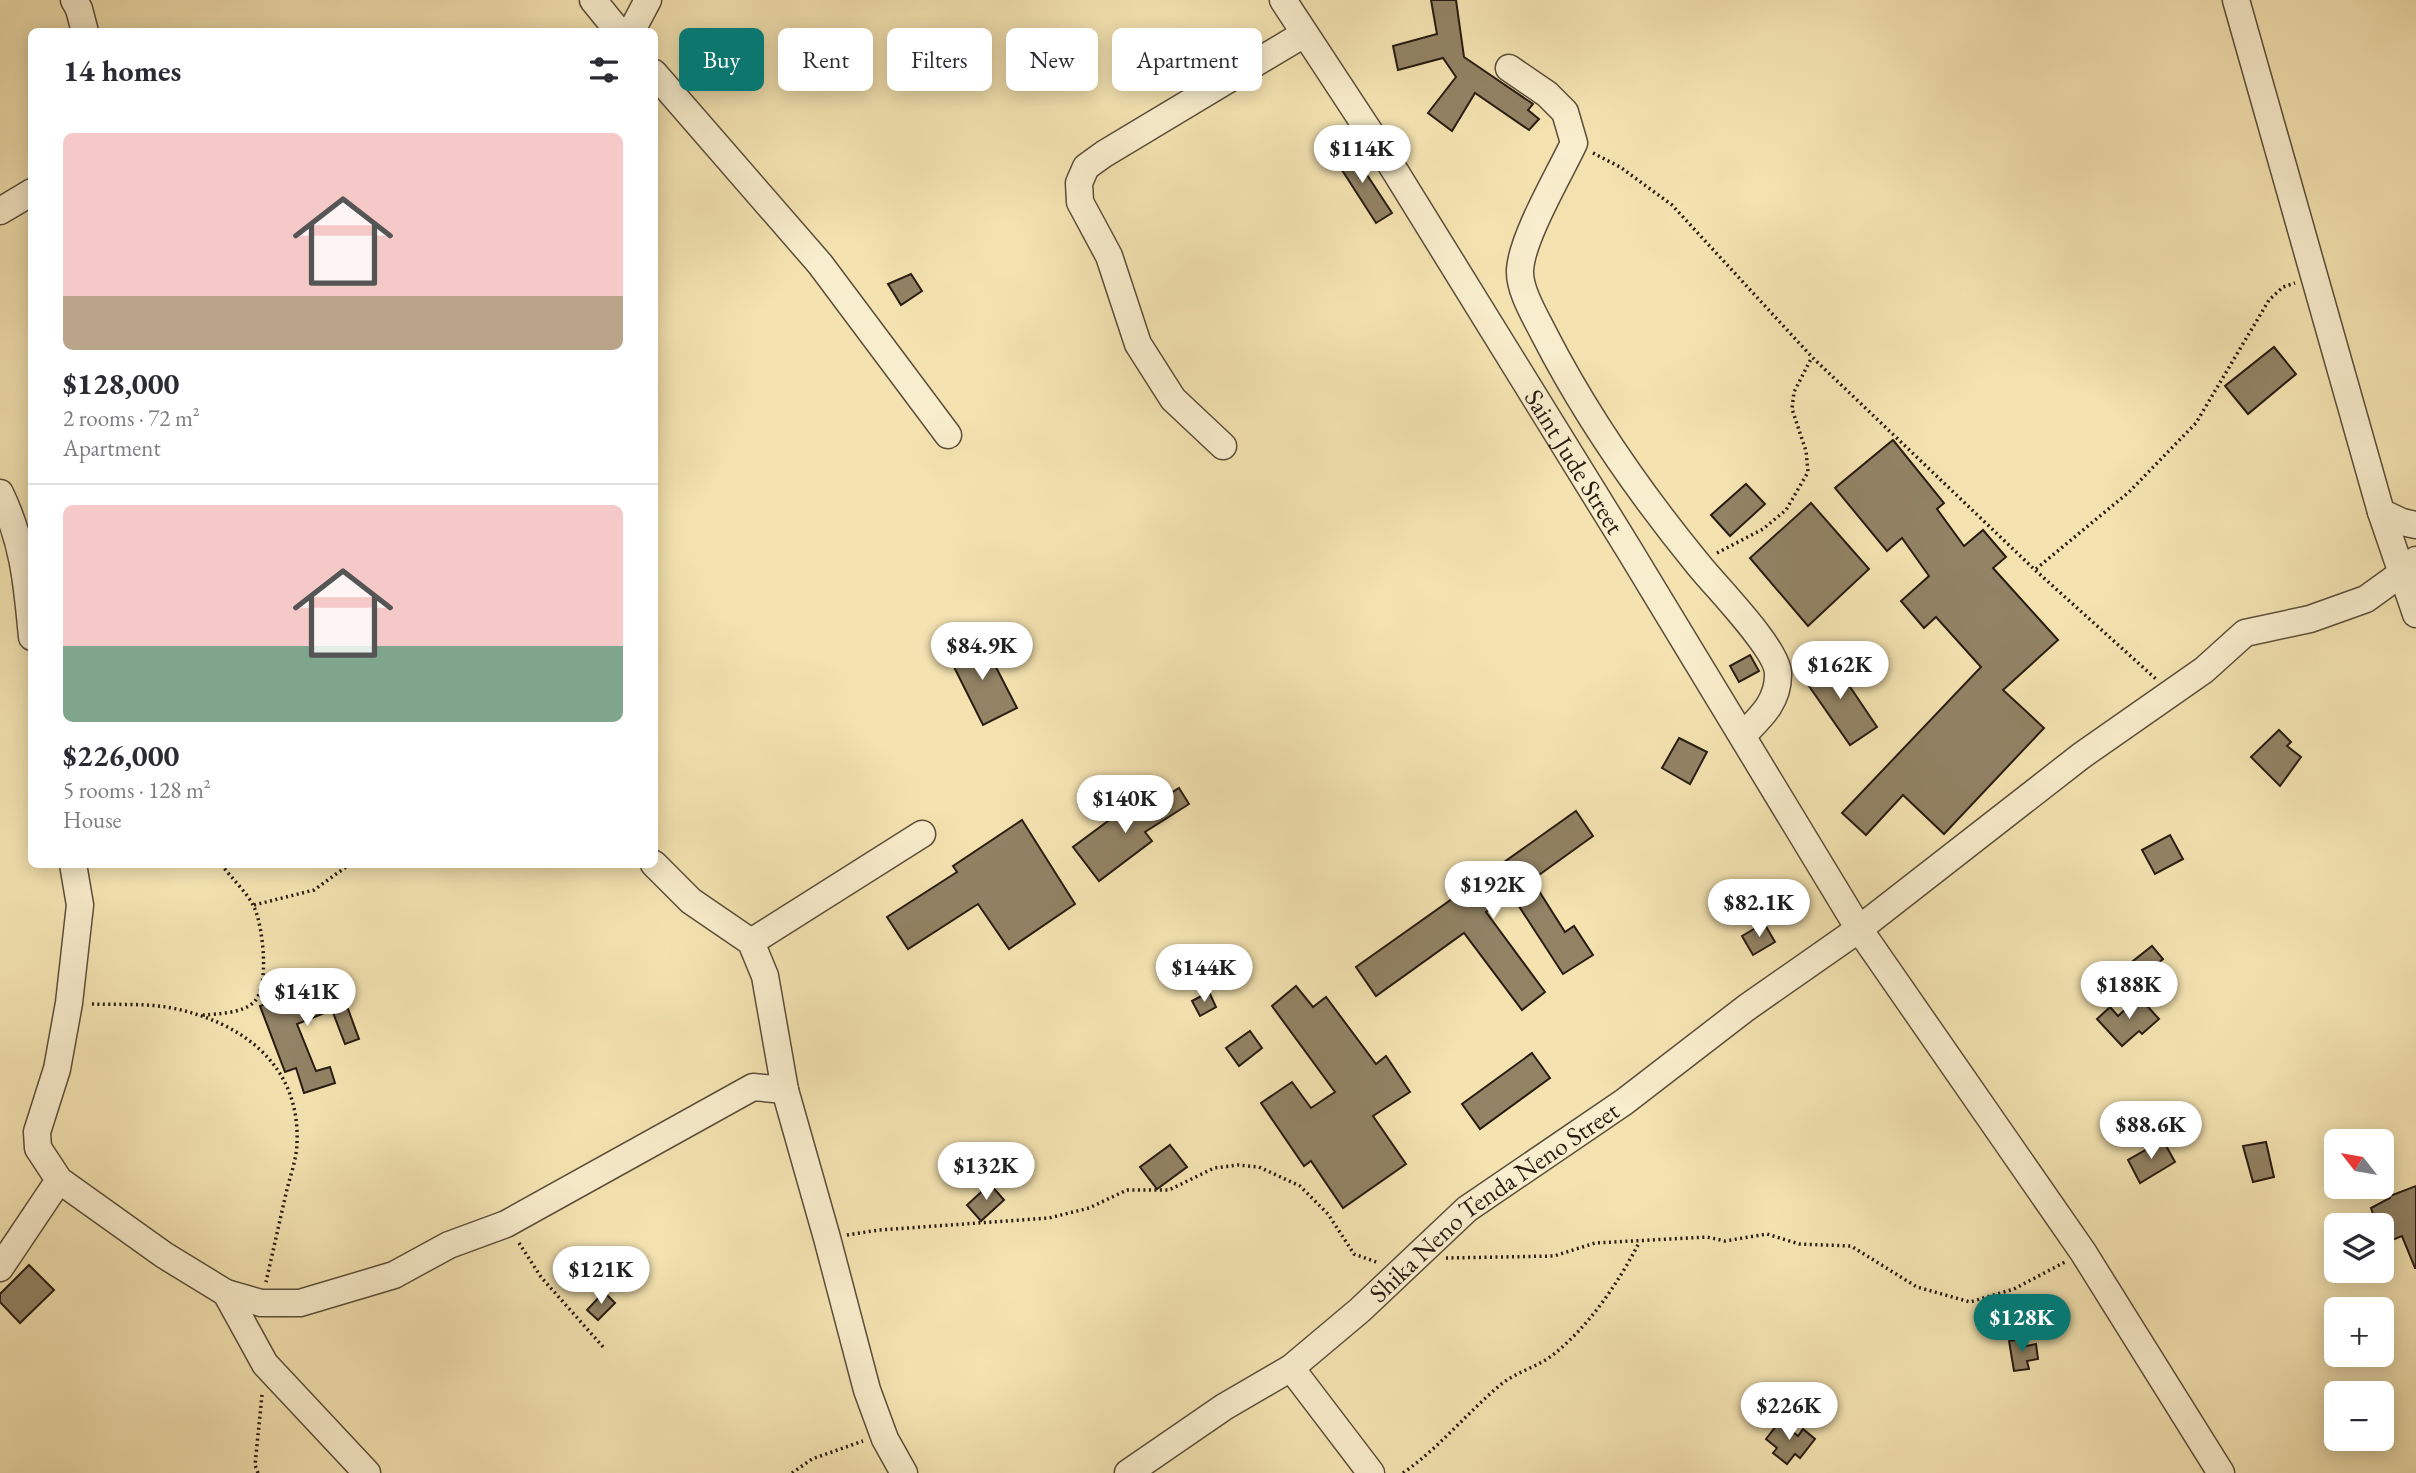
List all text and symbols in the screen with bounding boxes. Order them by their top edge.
chip: Buy [679,28,764,91]
chip: Rent [778,28,873,91]
chip: Filters [887,28,992,91]
chip: New [1006,28,1098,91]
chip: Apartment [1112,28,1262,91]
text: 14 homes [63,51,181,90]
icon: filters [585,51,623,89]
pin: $114K [1313,125,1411,185]
text: $114K [1330,133,1394,163]
icon: home [280,178,406,304]
text: $128,000 [63,364,179,403]
street label: Saint Jude Street [1517,383,1632,540]
text: 2 rooms · 72 m² [63,403,200,433]
text: Apartment [63,433,161,463]
icon: home [280,550,406,676]
pin: $84.9K [925,622,1039,682]
text: $84.9K [947,630,1017,660]
pin: $162K [1791,642,1889,701]
text: $162K [1808,649,1872,679]
text: $226,000 [63,736,179,775]
text: 5 rooms · 128 m² [63,775,211,805]
pin: $140K [1076,776,1174,835]
text: $140K [1093,783,1157,813]
text: House [63,805,122,835]
pin: $192K [1444,862,1542,921]
text: $192K [1461,869,1525,899]
pin: $82.1K [1702,880,1816,939]
text: $82.1K [1724,887,1794,917]
pin: $144K [1155,944,1253,1004]
text: $144K [1172,952,1236,982]
pin: $188K [2080,962,2178,1021]
pin: $141K [258,968,356,1028]
text: $188K [2097,969,2161,999]
text: $141K [275,976,339,1006]
street label: Shika Neno Tenda Neno Street [1362,1093,1626,1310]
pin: $88.6K [2094,1102,2208,1161]
text: $88.6K [2116,1109,2186,1139]
north arrow [2324,1129,2394,1199]
map controls [2324,1129,2394,1451]
pin: $132K [937,1142,1035,1202]
text: $132K [954,1150,1018,1180]
button: layers [2324,1213,2394,1283]
pin: $121K [552,1246,650,1306]
text: $121K [569,1254,633,1284]
pin: $128K [1973,1294,2071,1354]
button: + [2324,1297,2394,1367]
text: $128K [1990,1302,2054,1332]
button: − [2324,1381,2394,1451]
pin: $226K [1740,1382,1838,1442]
text: $226K [1757,1390,1821,1420]

